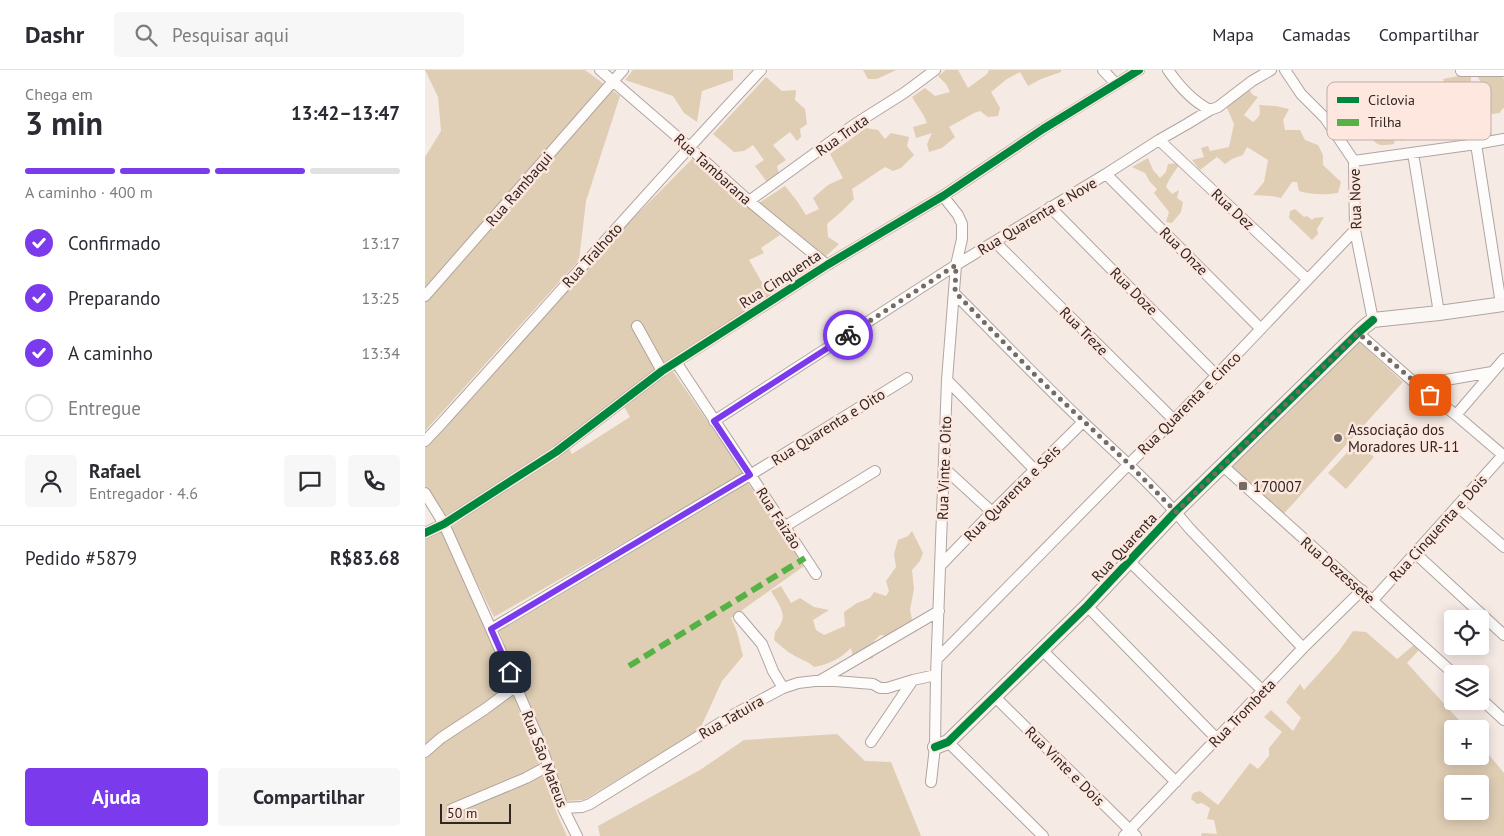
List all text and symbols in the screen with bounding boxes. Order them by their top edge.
search box [114,12,464,57]
text: Dashr [25,19,84,50]
icon: search [132,21,160,49]
text: Pesquisar aqui [172,23,289,47]
text: Mapa [1212,23,1254,46]
text: Camadas [1282,23,1351,46]
text: Compartilhar [1379,23,1479,46]
legend [1327,82,1491,140]
text: Chega em [25,84,93,104]
text: Ciclovia [1368,91,1415,109]
text: 13:42–13:47 [291,101,400,125]
text: 3 min [25,102,103,144]
street label: Rua Truta [812,110,872,160]
text: Trilha [1368,113,1402,131]
street label: Rua Tambarana [670,129,756,209]
street label: Rua Rambaqui [482,148,556,230]
street label: Rua Nove [1344,168,1366,230]
street label: Rua Quarenta e Nove [974,173,1100,259]
text: A caminho · 400 m [25,182,153,202]
street label: Rua Dez [1207,184,1259,234]
street label: Rua Tralhoto [558,219,626,291]
street label: Rua Onze [1156,223,1212,279]
icon: check [25,229,53,257]
text: Confirmado [68,231,161,255]
text: 13:17 [362,233,400,253]
street label: Rua Cinquenta [736,246,824,312]
street label: Rua Doze [1106,263,1162,319]
icon: check [25,284,53,312]
text: Preparando [68,286,160,310]
text: 13:25 [362,288,400,308]
street label: Rua Treze [1056,303,1112,359]
courier [823,310,873,360]
icon: bike [834,321,862,349]
icon: check [25,339,53,367]
text: A caminho [68,341,153,365]
text: 13:34 [362,343,400,363]
street label: Rua Quarenta e Cinco [1133,347,1245,459]
pin [1409,374,1451,416]
icon: bag [1416,381,1444,409]
street label: Rua Quarenta e Oito [768,384,888,470]
text: Entregue [68,396,141,420]
street label: Rua Vinte e Oito [933,416,955,520]
place label: Associação dos Moradores UR-11 [1348,420,1459,456]
marker: Associação dos Moradores UR-11 [1332,432,1344,444]
street label: Rua Quarenta e Seis [960,441,1064,545]
button: person [25,455,77,507]
button: chat [284,455,336,507]
button: phone [348,455,400,507]
text: Rafael [89,459,141,483]
street label: Rua Cinquenta e Dois [1385,471,1491,585]
place label: 170007 [1253,477,1302,496]
marker: 170007 [1237,480,1249,492]
text: Entregador · 4.6 [89,483,198,503]
street label: Rua Faizão [752,484,806,552]
street label: Rua Quarenta [1087,509,1161,585]
street label: Rua Dezessete [1297,533,1379,607]
text: Pedido #5879 [25,546,137,570]
text: R$83.68 [330,546,400,570]
map controls [1444,610,1489,820]
button: locate [1444,610,1489,655]
pin [489,651,531,693]
icon: home [496,658,524,686]
button: layers [1444,665,1489,710]
street label: Rua Trombeta [1205,675,1279,751]
street label: Rua Tatuira [695,691,767,743]
street label: Rua São Mateus [518,708,572,810]
button: + [1444,720,1489,765]
street label: Rua Vinte e Dois [1021,722,1109,810]
button: Ajuda [25,768,208,826]
button: Compartilhar [218,768,400,826]
button: − [1444,775,1489,820]
scale bar [440,801,511,824]
text: 50 m [447,804,477,822]

